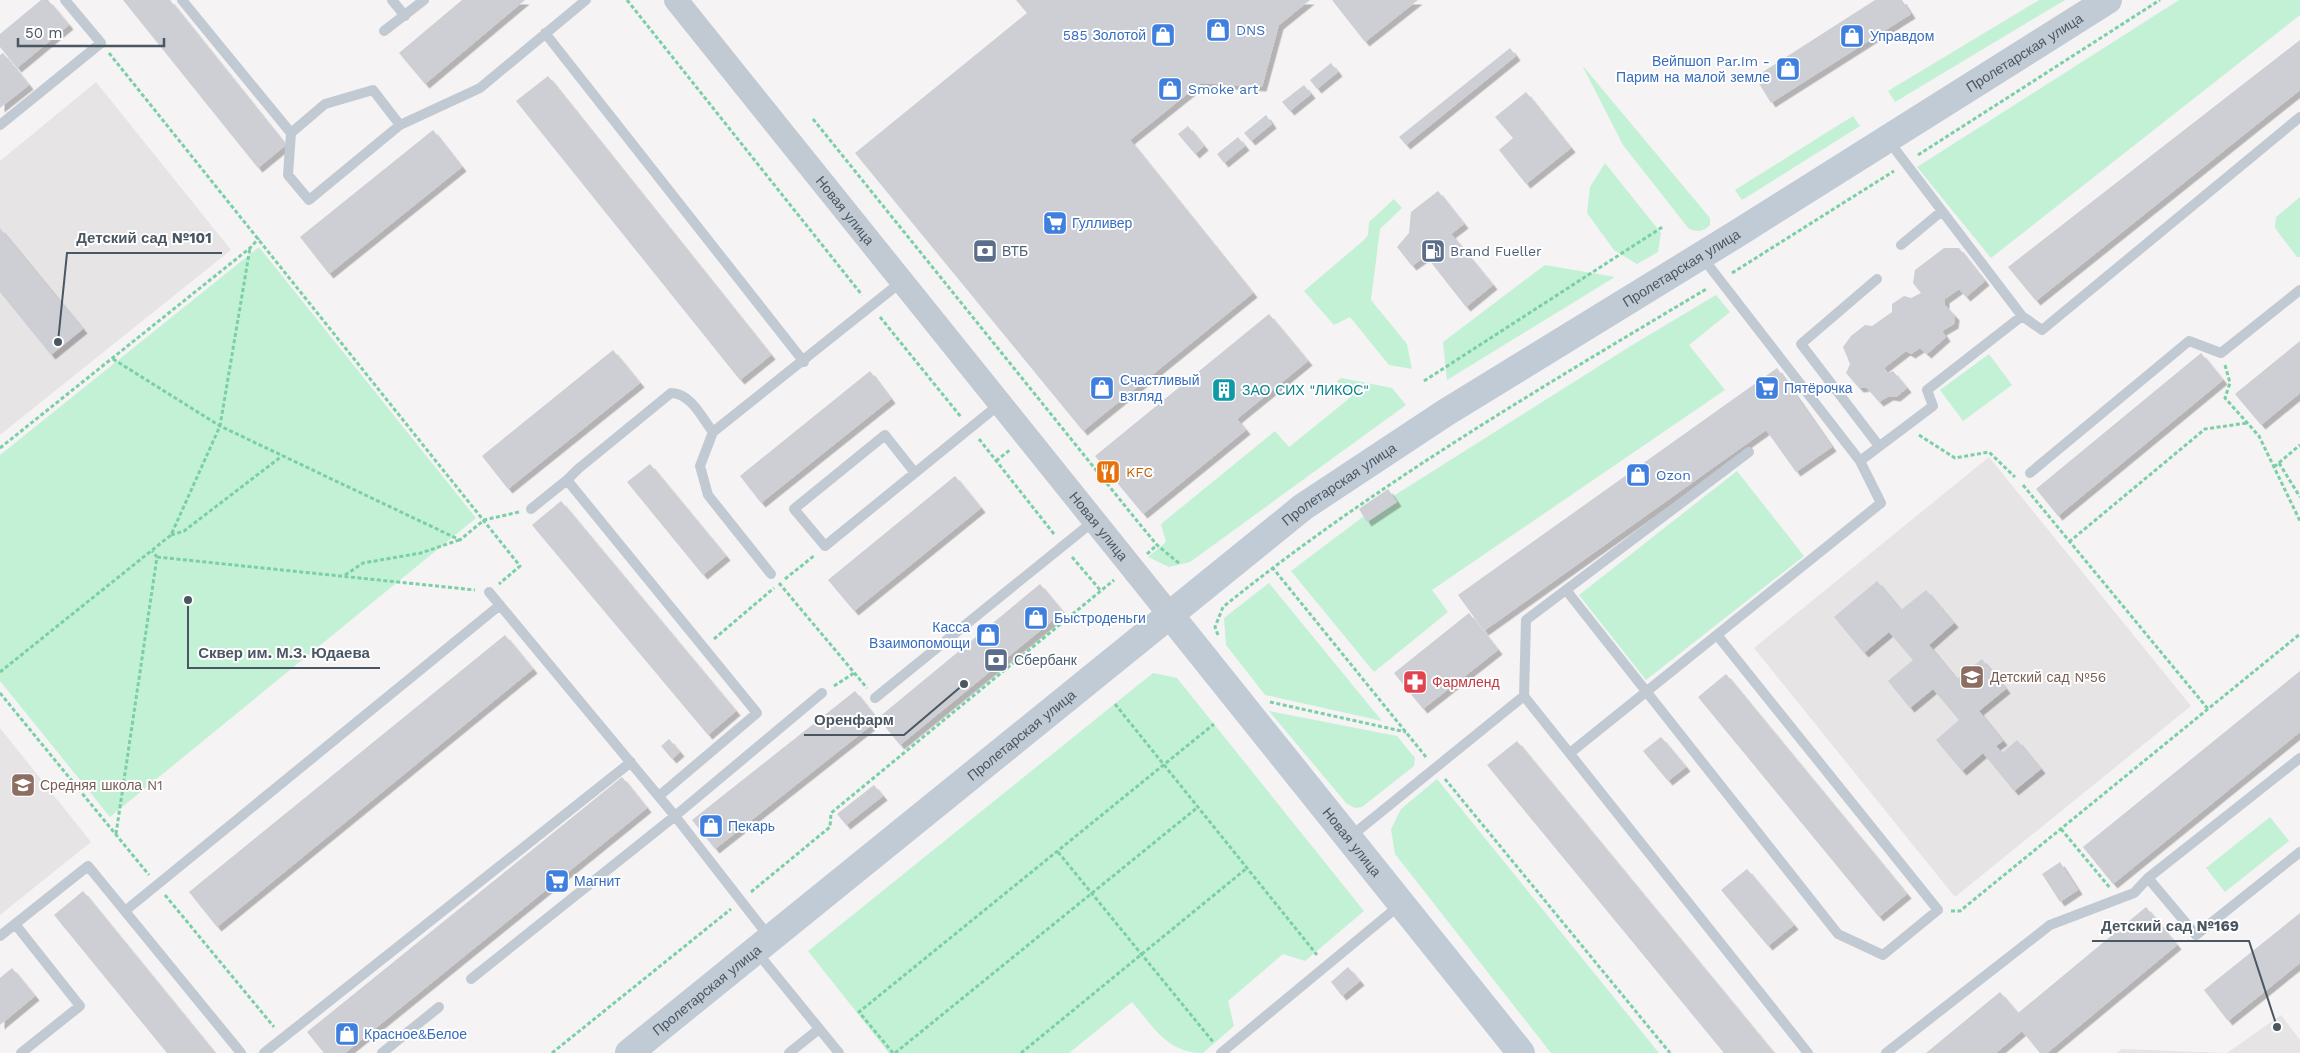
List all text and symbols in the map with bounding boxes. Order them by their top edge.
street label: Пролетарская улица [1963,10,2086,95]
scale bar [18,15,164,47]
shop icon: DNS [1205,17,1231,43]
shop icon: 585 Золотой [1150,22,1176,48]
place label: DNS [1236,22,1265,38]
shop icon: Управдом [1839,23,1865,49]
text: 50 m [25,24,62,42]
place label: 585 Золотой [1063,27,1146,43]
place label: Управдом [1870,28,1934,44]
place label: Вейпшоп Par.Im - Парим на малой земле [1616,53,1770,85]
shop icon: Вейпшоп Par.Im - Парим на малой земле [1775,56,1801,82]
shop icon: Smoke art [1157,76,1183,102]
place label: Smoke art [1188,81,1258,97]
street label: Новая улица [813,173,878,248]
supermarket icon: Гулливер [1042,210,1068,236]
place label: Гулливер [1072,215,1133,231]
callout: Детский сад №101 [67,223,222,253]
street label: Пролетарская улица [1620,226,1743,310]
text: Детский сад №101 [76,229,212,247]
bank icon: ВТБ [972,238,998,264]
fuel station icon: Brand Fueller [1420,238,1446,264]
place label: ВТБ [1002,243,1028,259]
place label: Brand Fueller [1450,243,1542,259]
place label: Счастливый взгляд [1120,372,1199,404]
shop icon: Счастливый взгляд [1089,375,1115,401]
supermarket icon: Пятёрочка [1754,375,1780,401]
building icon: ЗАО СИХ "ЛИКОС" [1211,377,1237,403]
place label: Пятёрочка [1784,380,1853,396]
place label: ЗАО СИХ "ЛИКОС" [1242,382,1369,398]
street label: Пролетарская улица [1279,439,1399,529]
restaurant icon: KFC [1095,459,1121,485]
shop icon: Ozon [1625,462,1651,488]
place label: KFC [1126,464,1153,480]
place label: Ozon [1656,467,1691,483]
street label: Новая улица [1066,489,1131,564]
shop icon: Быстроденьги [1023,605,1049,631]
place label: Быстроденьги [1054,610,1146,626]
place label: Касса Взаимопомощи [869,619,970,651]
shop icon: Касса Взаимопомощи [975,622,1001,648]
callout: Сквер им. М.З. Юдаева [188,638,380,668]
text: Сквер им. М.З. Юдаева [198,644,370,662]
bank icon: Сбербанк [983,647,1009,673]
place label: Сбербанк [1014,652,1078,668]
school or university icon: Детский сад №56 [1959,664,1985,690]
pharmacy icon: Фармленд [1402,669,1428,695]
place label: Детский сад №56 [1990,669,2106,685]
place label: Фармленд [1432,674,1500,690]
street label: Пролетарская улица [964,686,1079,784]
callout: Оренфарм [804,705,904,735]
text: Оренфарм [814,711,894,729]
school or university icon: Средняя школа N1 [10,772,36,798]
place label: Средняя школа N1 [40,777,163,793]
street label: Новая улица [1319,804,1385,880]
shop icon: Пекарь [698,813,724,839]
place label: Пекарь [728,818,775,834]
supermarket icon: Магнит [544,868,570,894]
place label: Магнит [574,873,621,889]
callout: Детский сад №169 [2092,911,2249,941]
text: Детский сад №169 [2101,917,2239,935]
street label: Пролетарская улица [649,941,764,1039]
shop icon: Красное&Белое [334,1021,360,1047]
place label: Красное&Белое [364,1026,467,1042]

